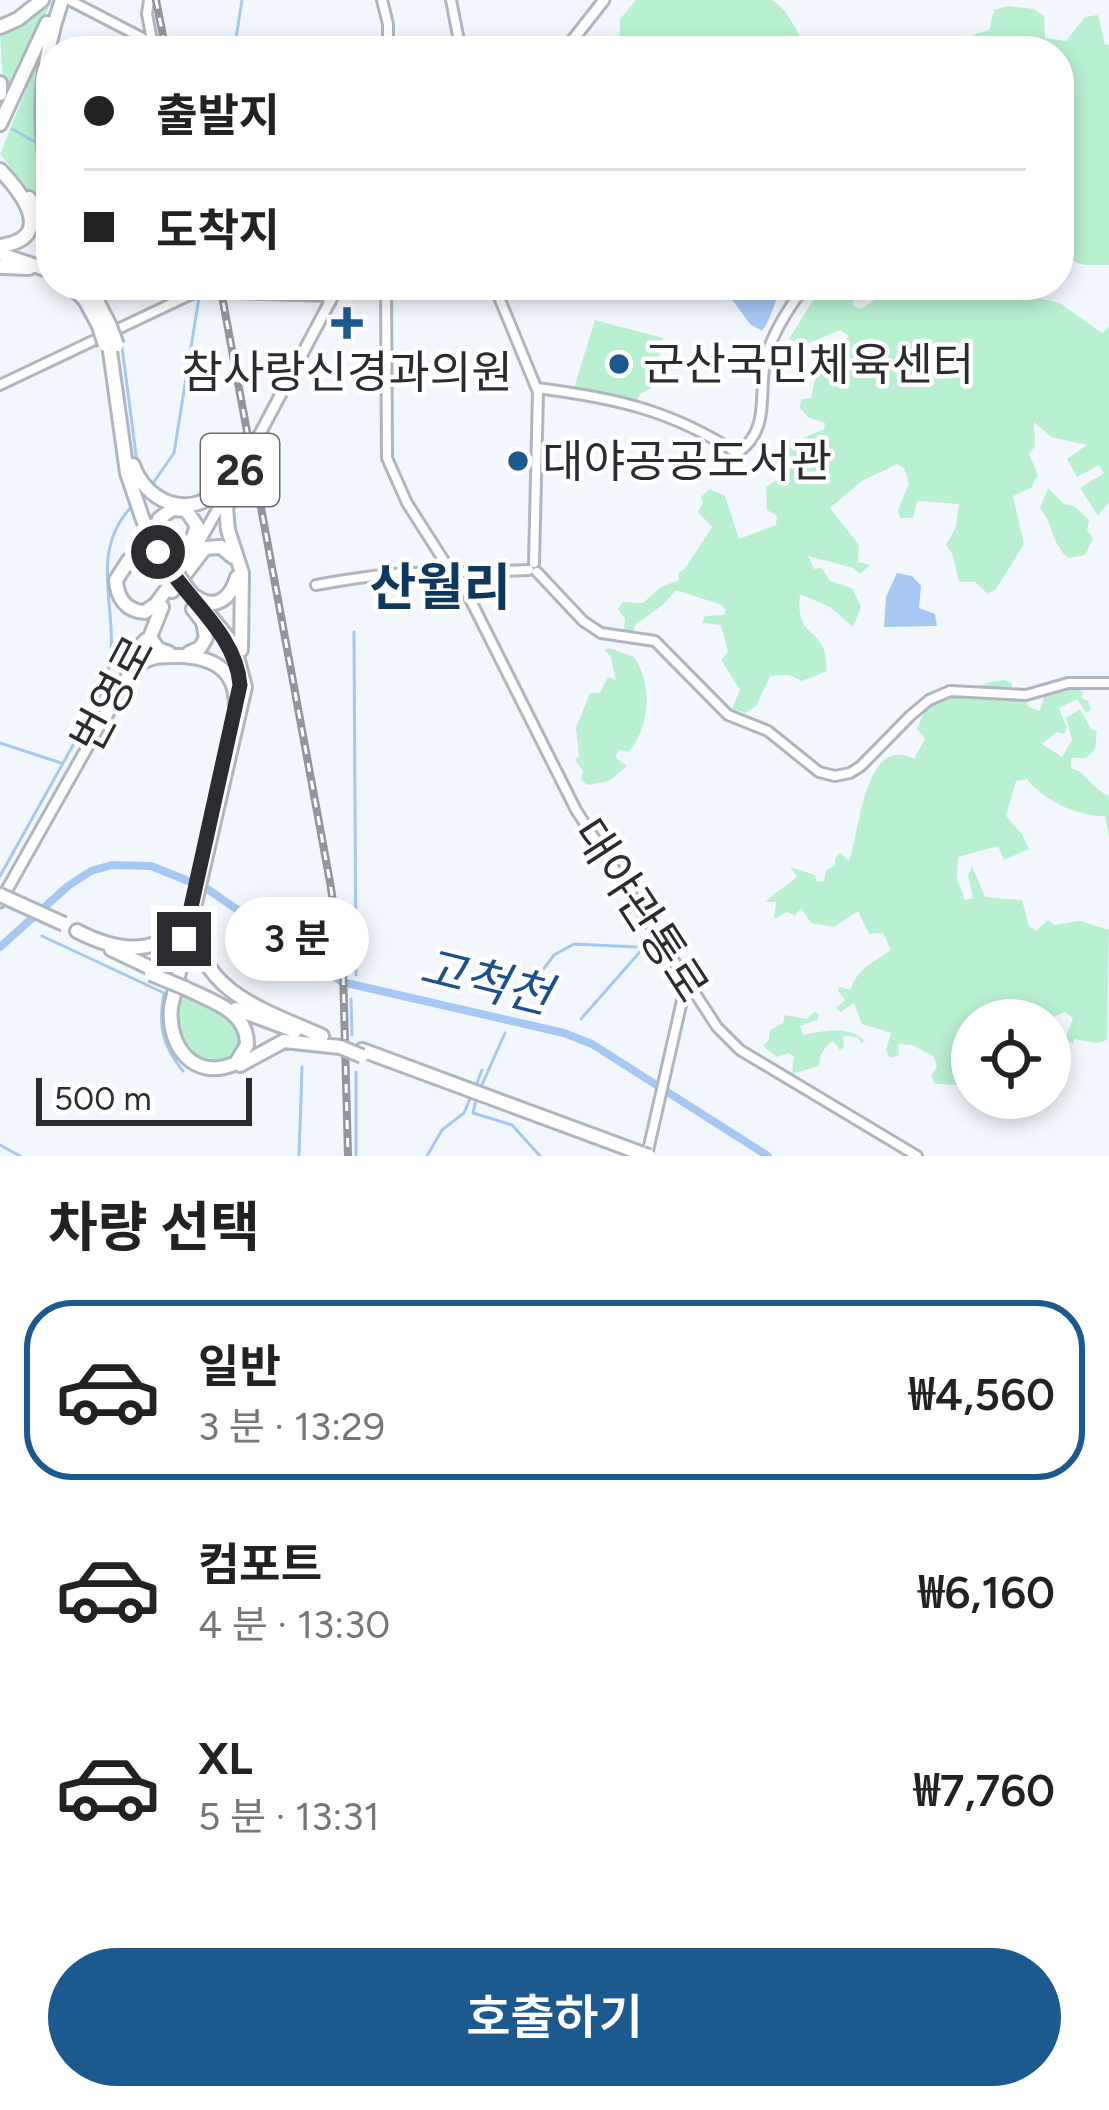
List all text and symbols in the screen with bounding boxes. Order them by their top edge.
text: 출발지 [156,88,280,142]
text: 도착지 [156,203,280,257]
marker: 참사랑신경과의원 [331,307,363,339]
place label: 군산국민체육센터 [643,337,974,391]
place label: 참사랑신경과의원 [181,345,513,399]
marker: 군산국민체육센터 [606,351,632,377]
road number: 26 [201,434,279,506]
place label: 대야공공도서관 [542,434,832,488]
marker: 대야공공도서관 [505,448,531,474]
route start [131,525,185,579]
district label: 산월리 [370,557,510,618]
street label: 번영로 [59,626,165,762]
street label: 대야관통로 [562,808,720,1012]
callout: 3 분 [226,897,370,981]
route end [157,912,211,966]
text: 3 분 [264,915,330,962]
water label: 고척천 [415,937,562,1026]
map controls [951,999,1071,1119]
button: locate [951,999,1071,1119]
scale bar [36,1072,252,1125]
text: 500 m [54,1079,152,1118]
text: 차량 선택 [48,1195,260,1260]
icon: car [54,1336,162,1444]
text: 일반 [198,1339,281,1393]
text: ₩4,560 [909,1367,1055,1421]
text: 3 분 · 13:29 [198,1403,385,1450]
icon: car [54,1534,162,1642]
text: 컴포트 [198,1537,322,1591]
text: ₩6,160 [918,1565,1055,1619]
text: 4 분 · 13:30 [198,1601,390,1648]
text: XL [198,1731,253,1785]
icon: car [54,1732,162,1840]
text: ₩7,760 [914,1763,1055,1817]
text: 5 분 · 13:31 [198,1793,380,1840]
button: 호출하기 [48,1948,1061,2086]

